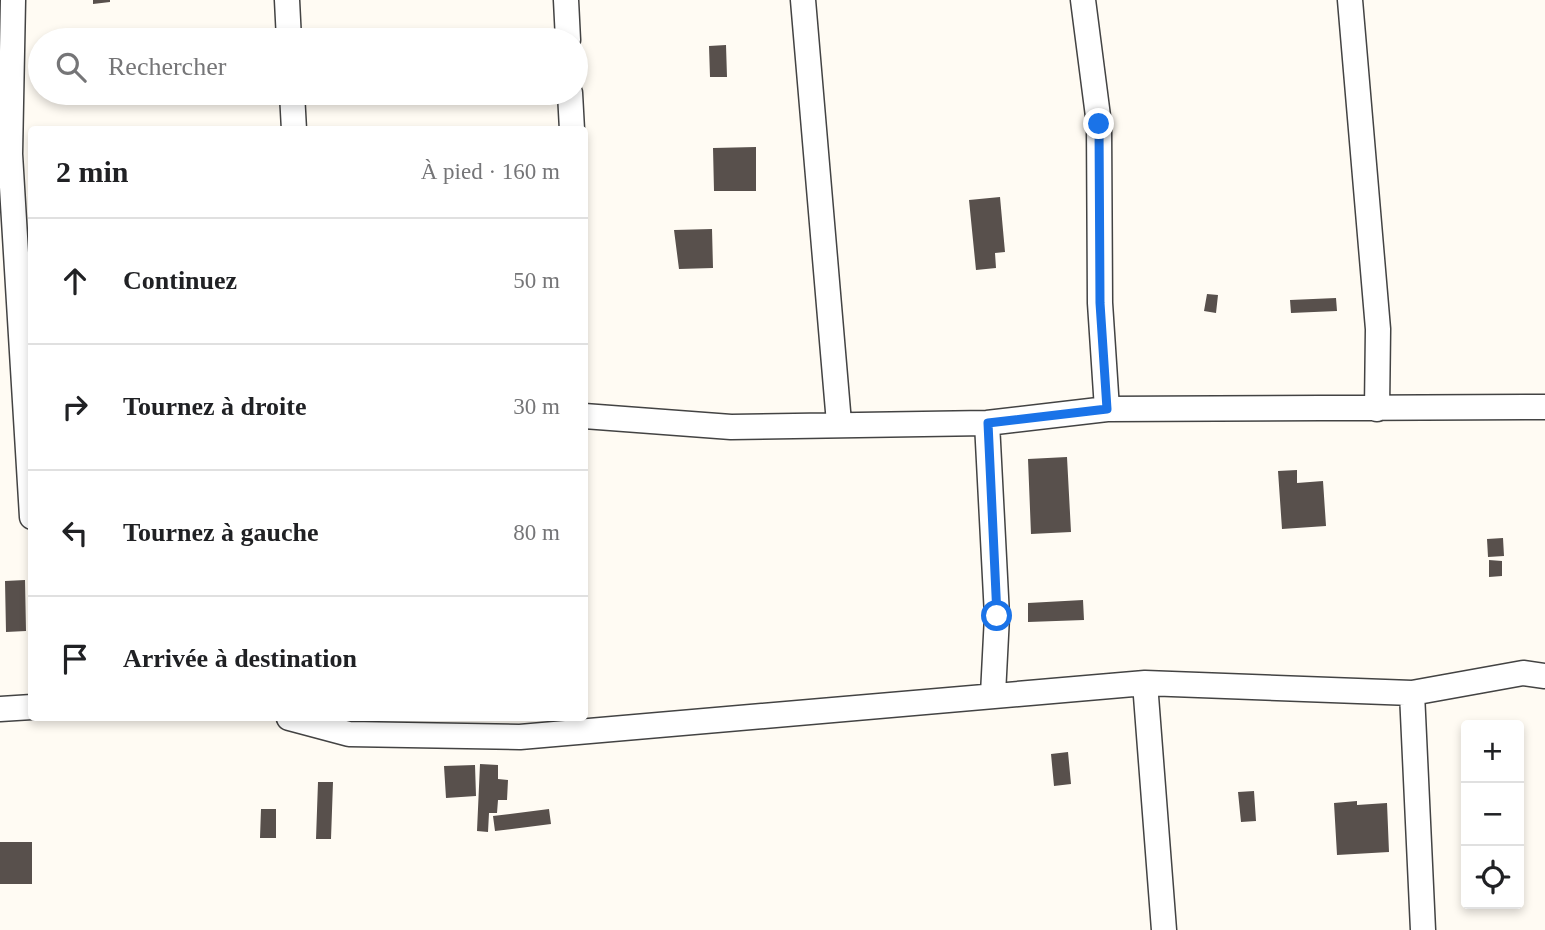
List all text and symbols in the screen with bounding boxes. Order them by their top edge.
search box [28,28,588,105]
icon: search [52,48,90,86]
text: Rechercher [108,52,226,81]
route end [1083,108,1114,139]
text: 2 min [56,155,129,188]
text: À pied · 160 m [421,159,560,184]
icon: ahead [56,262,94,300]
text: Continuez [123,266,237,295]
text: 50 m [513,268,560,293]
icon: right [56,388,94,426]
text: Tournez à droite [123,392,306,421]
text: 30 m [513,394,560,419]
icon: left [56,514,94,552]
text: Tournez à gauche [123,518,319,547]
text: 80 m [513,520,560,545]
route start [981,600,1012,631]
icon: arrive [56,640,94,678]
text: Arrivée à destination [123,644,357,673]
map controls [1461,720,1524,909]
button: + [1461,720,1524,783]
button: − [1461,783,1524,846]
button: locate [1461,846,1524,909]

